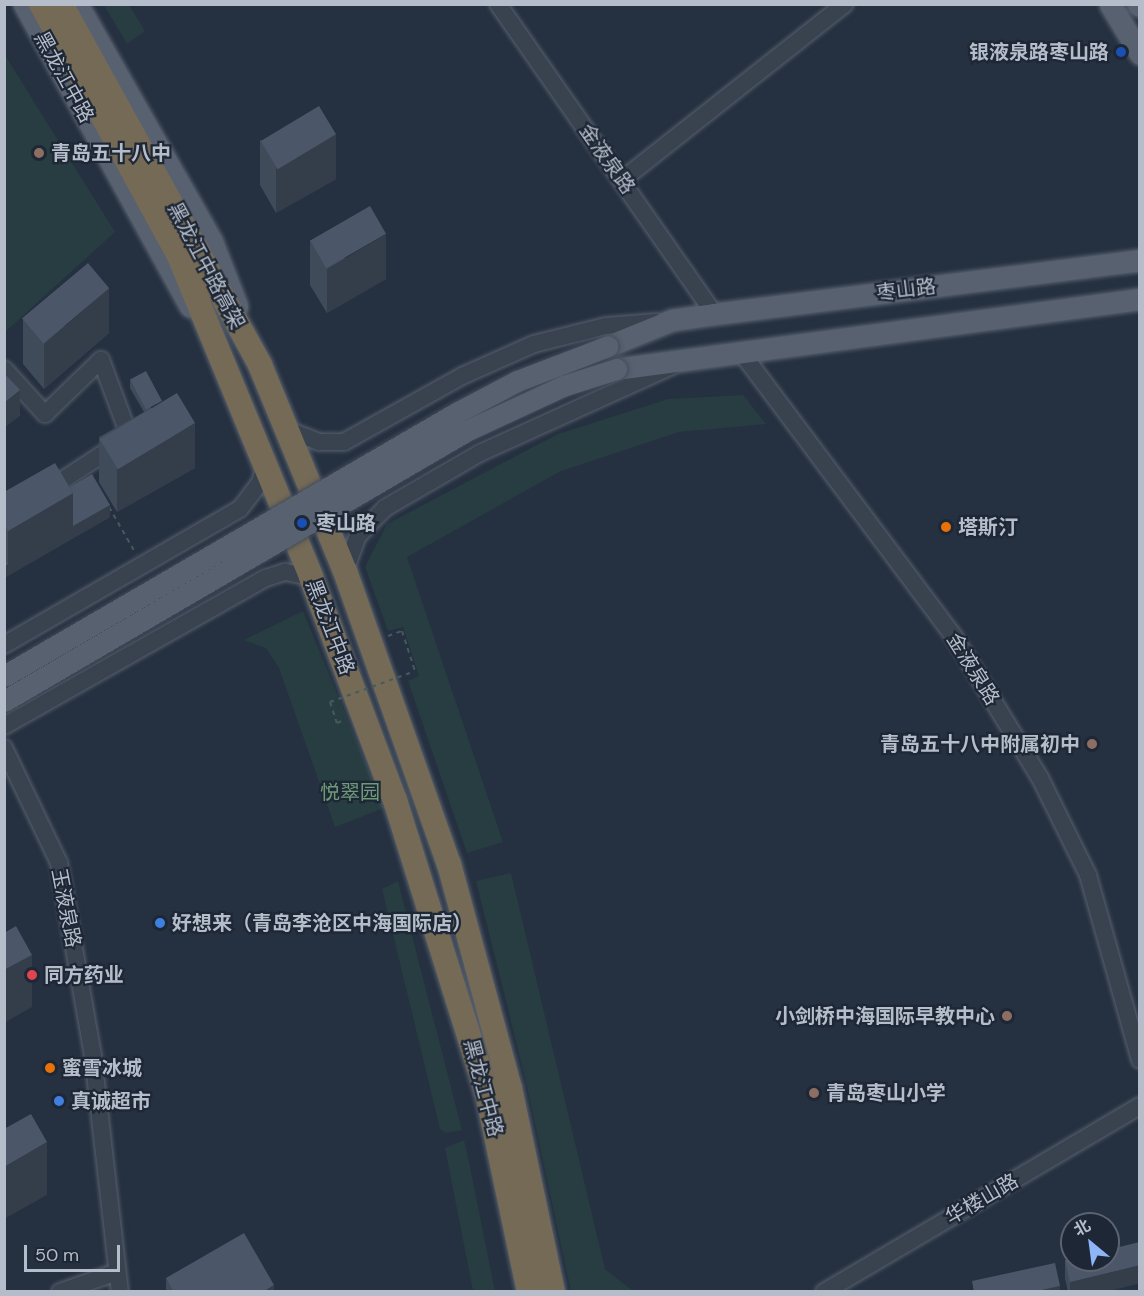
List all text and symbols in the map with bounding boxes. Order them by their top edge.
street label: 黑龙江中路 [29,27,99,127]
place label: 银液泉路枣山路 [969,40,1109,64]
marker: 银液泉路枣山路 [1114,45,1128,59]
street label: 金液泉路 [574,119,640,199]
place label: 青岛五十八中 [51,141,171,165]
marker: 青岛五十八中 [32,146,46,160]
street label: 黑龙江中路高架 [163,199,249,333]
street label: 枣山路 [875,274,937,306]
place label: 枣山路 [316,511,376,535]
marker: 枣山路 [293,514,311,532]
place label: 塔斯汀 [958,515,1018,539]
marker: 塔斯汀 [939,520,953,534]
street label: 黑龙江中路 [301,576,359,678]
street label: 金液泉路 [942,629,1004,709]
place label: 青岛五十八中附属初中 [880,732,1080,756]
marker: 青岛五十八中附属初中 [1085,737,1099,751]
park label: 悦翠园 [320,780,380,804]
street label: 玉液泉路 [47,866,85,950]
place label: 好想来（青岛李沧区中海国际店） [172,911,472,935]
marker: 好想来（青岛李沧区中海国际店） [153,916,167,930]
place label: 同方药业 [44,963,124,987]
marker: 同方药业 [25,968,39,982]
place label: 小剑桥中海国际早教中心 [775,1004,995,1028]
marker: 小剑桥中海国际早教中心 [1000,1009,1014,1023]
street label: 黑龙江中路 [458,1037,508,1139]
place label: 蜜雪冰城 [62,1056,142,1080]
marker: 蜜雪冰城 [43,1061,57,1075]
place label: 青岛枣山小学 [826,1081,946,1105]
marker: 青岛枣山小学 [807,1086,821,1100]
place label: 真诚超市 [71,1089,151,1113]
marker: 真诚超市 [52,1094,66,1108]
street label: 华楼山路 [941,1169,1023,1229]
north arrow [1060,1212,1120,1272]
text: 北 [1070,1215,1094,1241]
scale bar [27,1233,123,1271]
text: 50 m [35,1243,79,1267]

